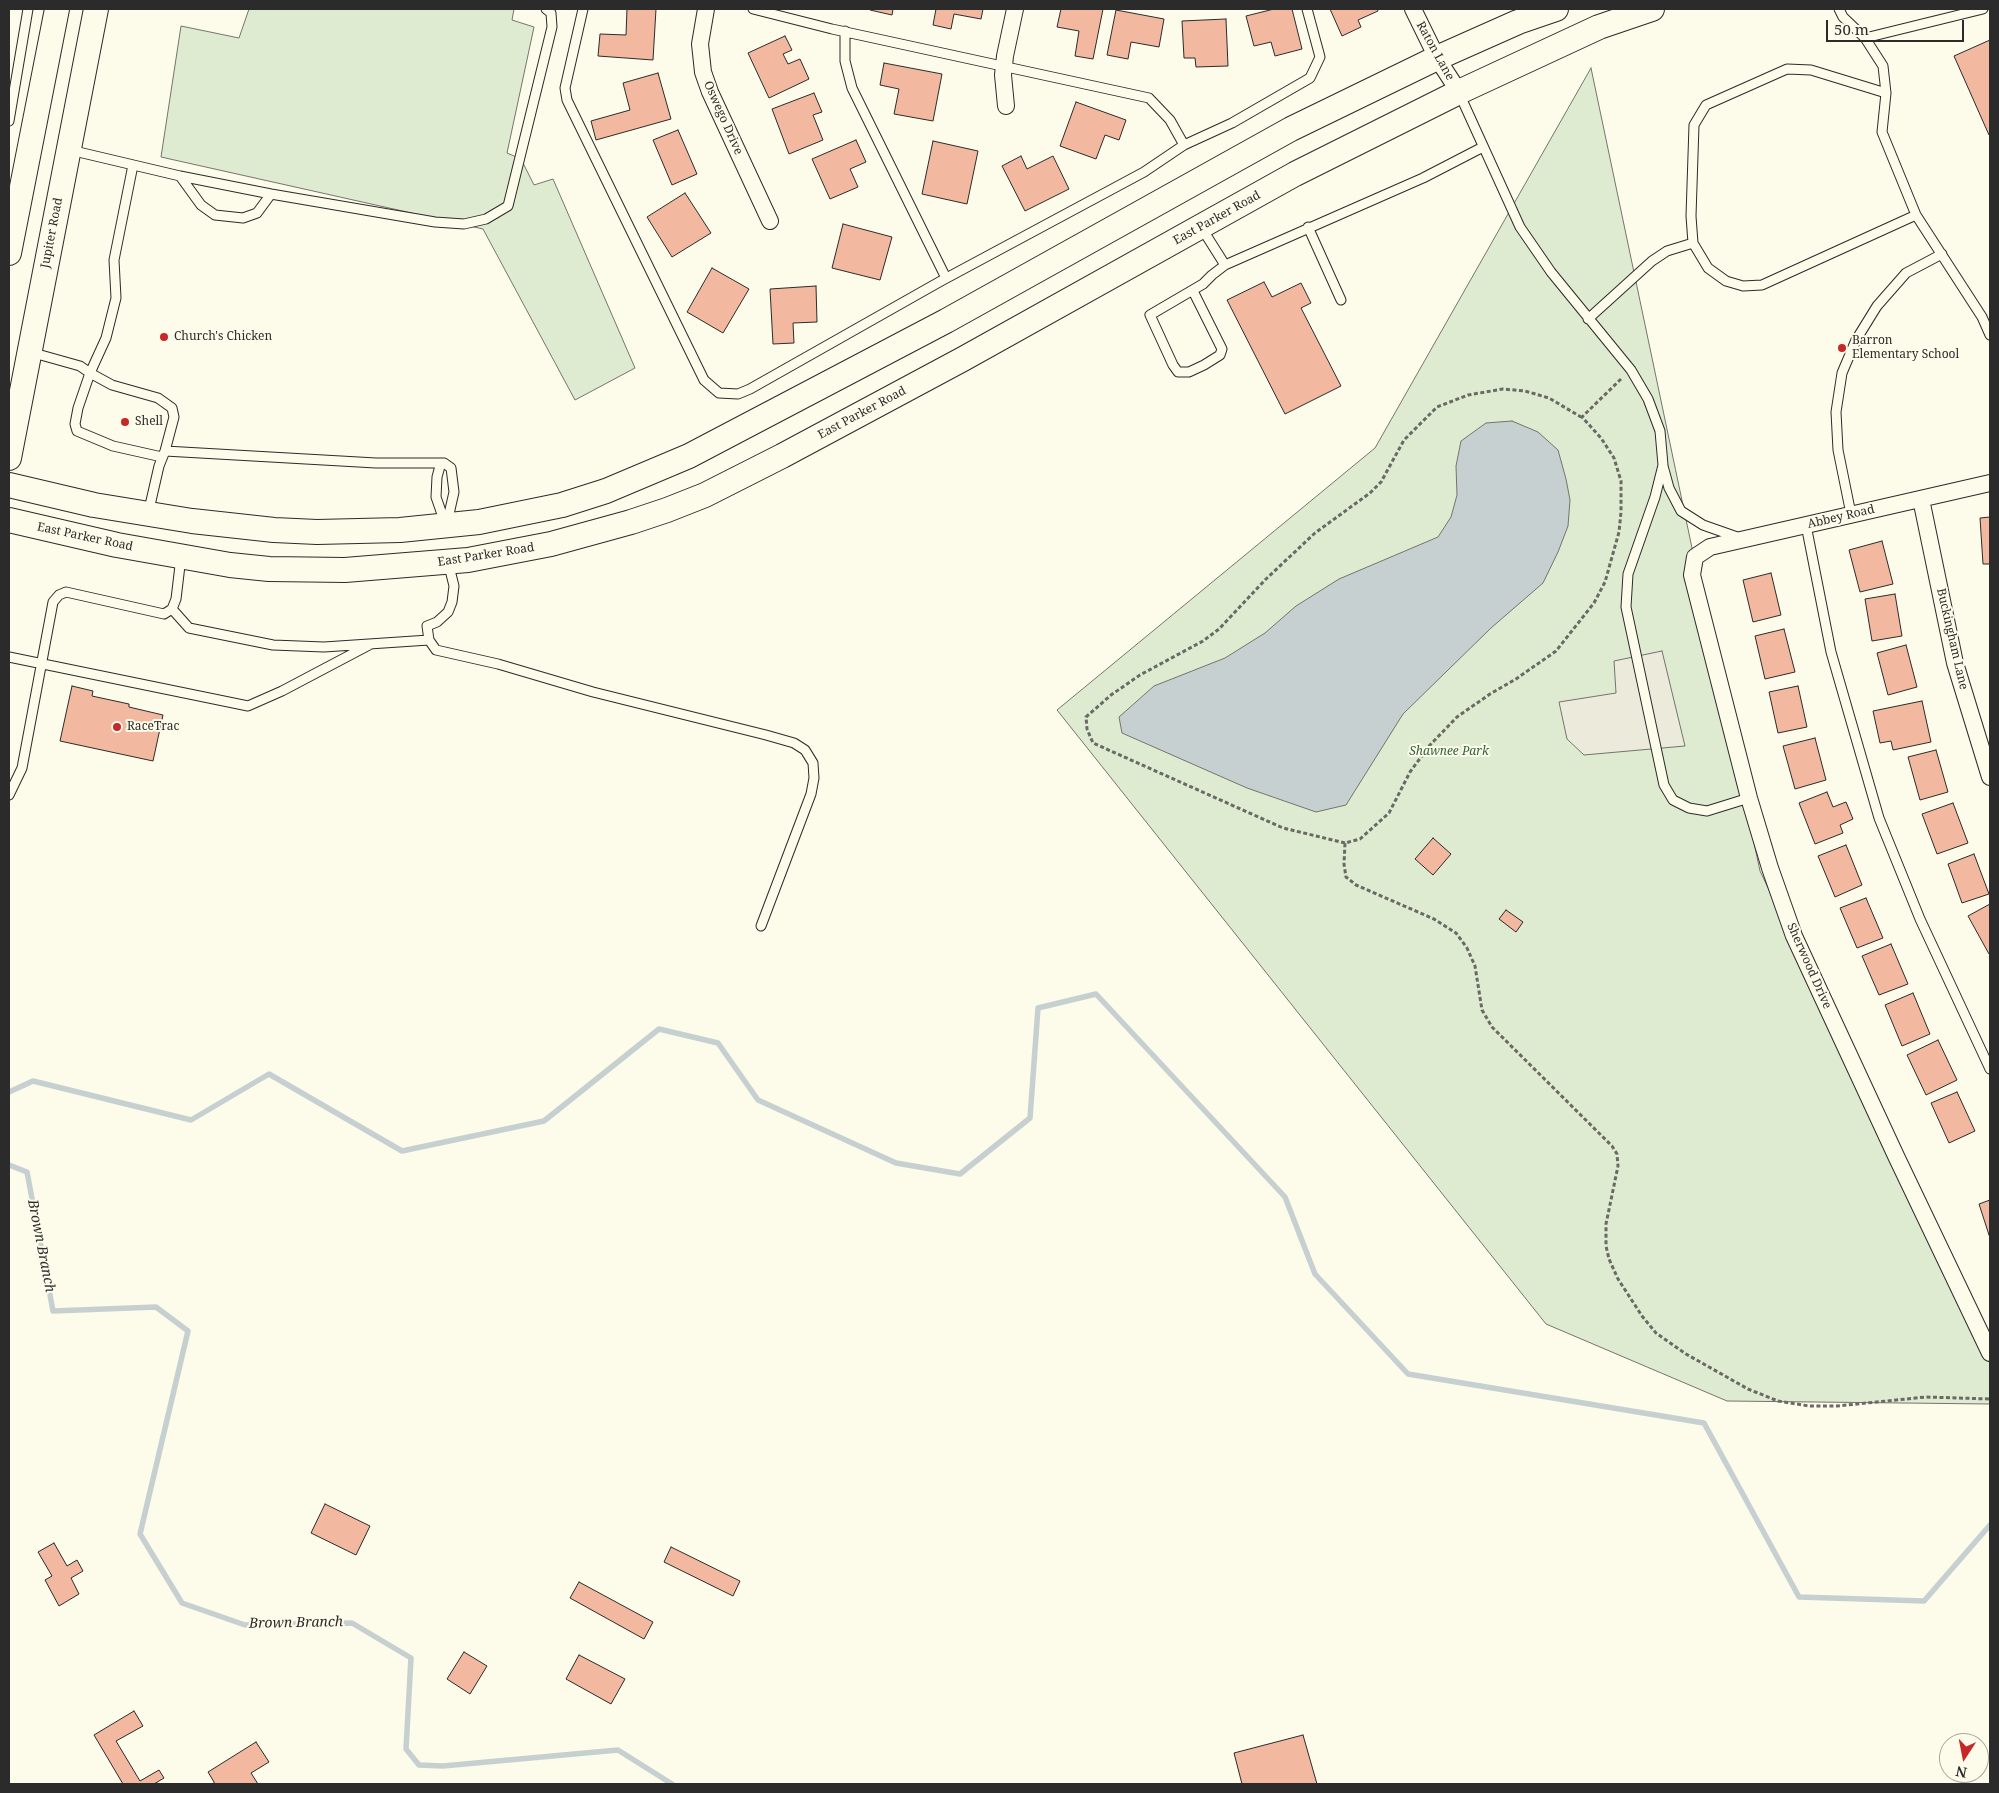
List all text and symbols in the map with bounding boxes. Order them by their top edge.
scale bar [1829,10,1966,42]
street label: Raton Lane [1413,19,1457,83]
text: 50 m [1834,19,1869,39]
street label: Oswego Drive [700,79,746,157]
street label: East Parker Road [1171,188,1263,248]
street label: Jupiter Road [38,197,66,269]
place label: Church's Chicken [174,330,272,344]
marker: Church's Chicken [158,331,170,343]
place label: Barron Elementary School [1852,334,1959,362]
marker: Barron Elementary School [1836,342,1848,354]
street label: East Parker Road [816,384,908,442]
place label: Shell [135,415,163,429]
marker: Shell [119,416,131,428]
street label: Abbey Road [1806,502,1876,532]
street label: East Parker Road [36,520,134,554]
street label: East Parker Road [437,540,535,570]
street label: Buckingham Lane [1933,587,1971,691]
place label: RaceTrac [127,720,179,734]
marker: RaceTrac [111,721,123,733]
park label: Shawnee Park [1409,745,1489,759]
street label: Sherwood Drive [1784,921,1834,1011]
water label: Brown Branch [24,1198,58,1294]
water label: Brown Branch [249,1614,343,1632]
north arrow [1939,1733,1989,1783]
text: N [1954,1762,1968,1783]

